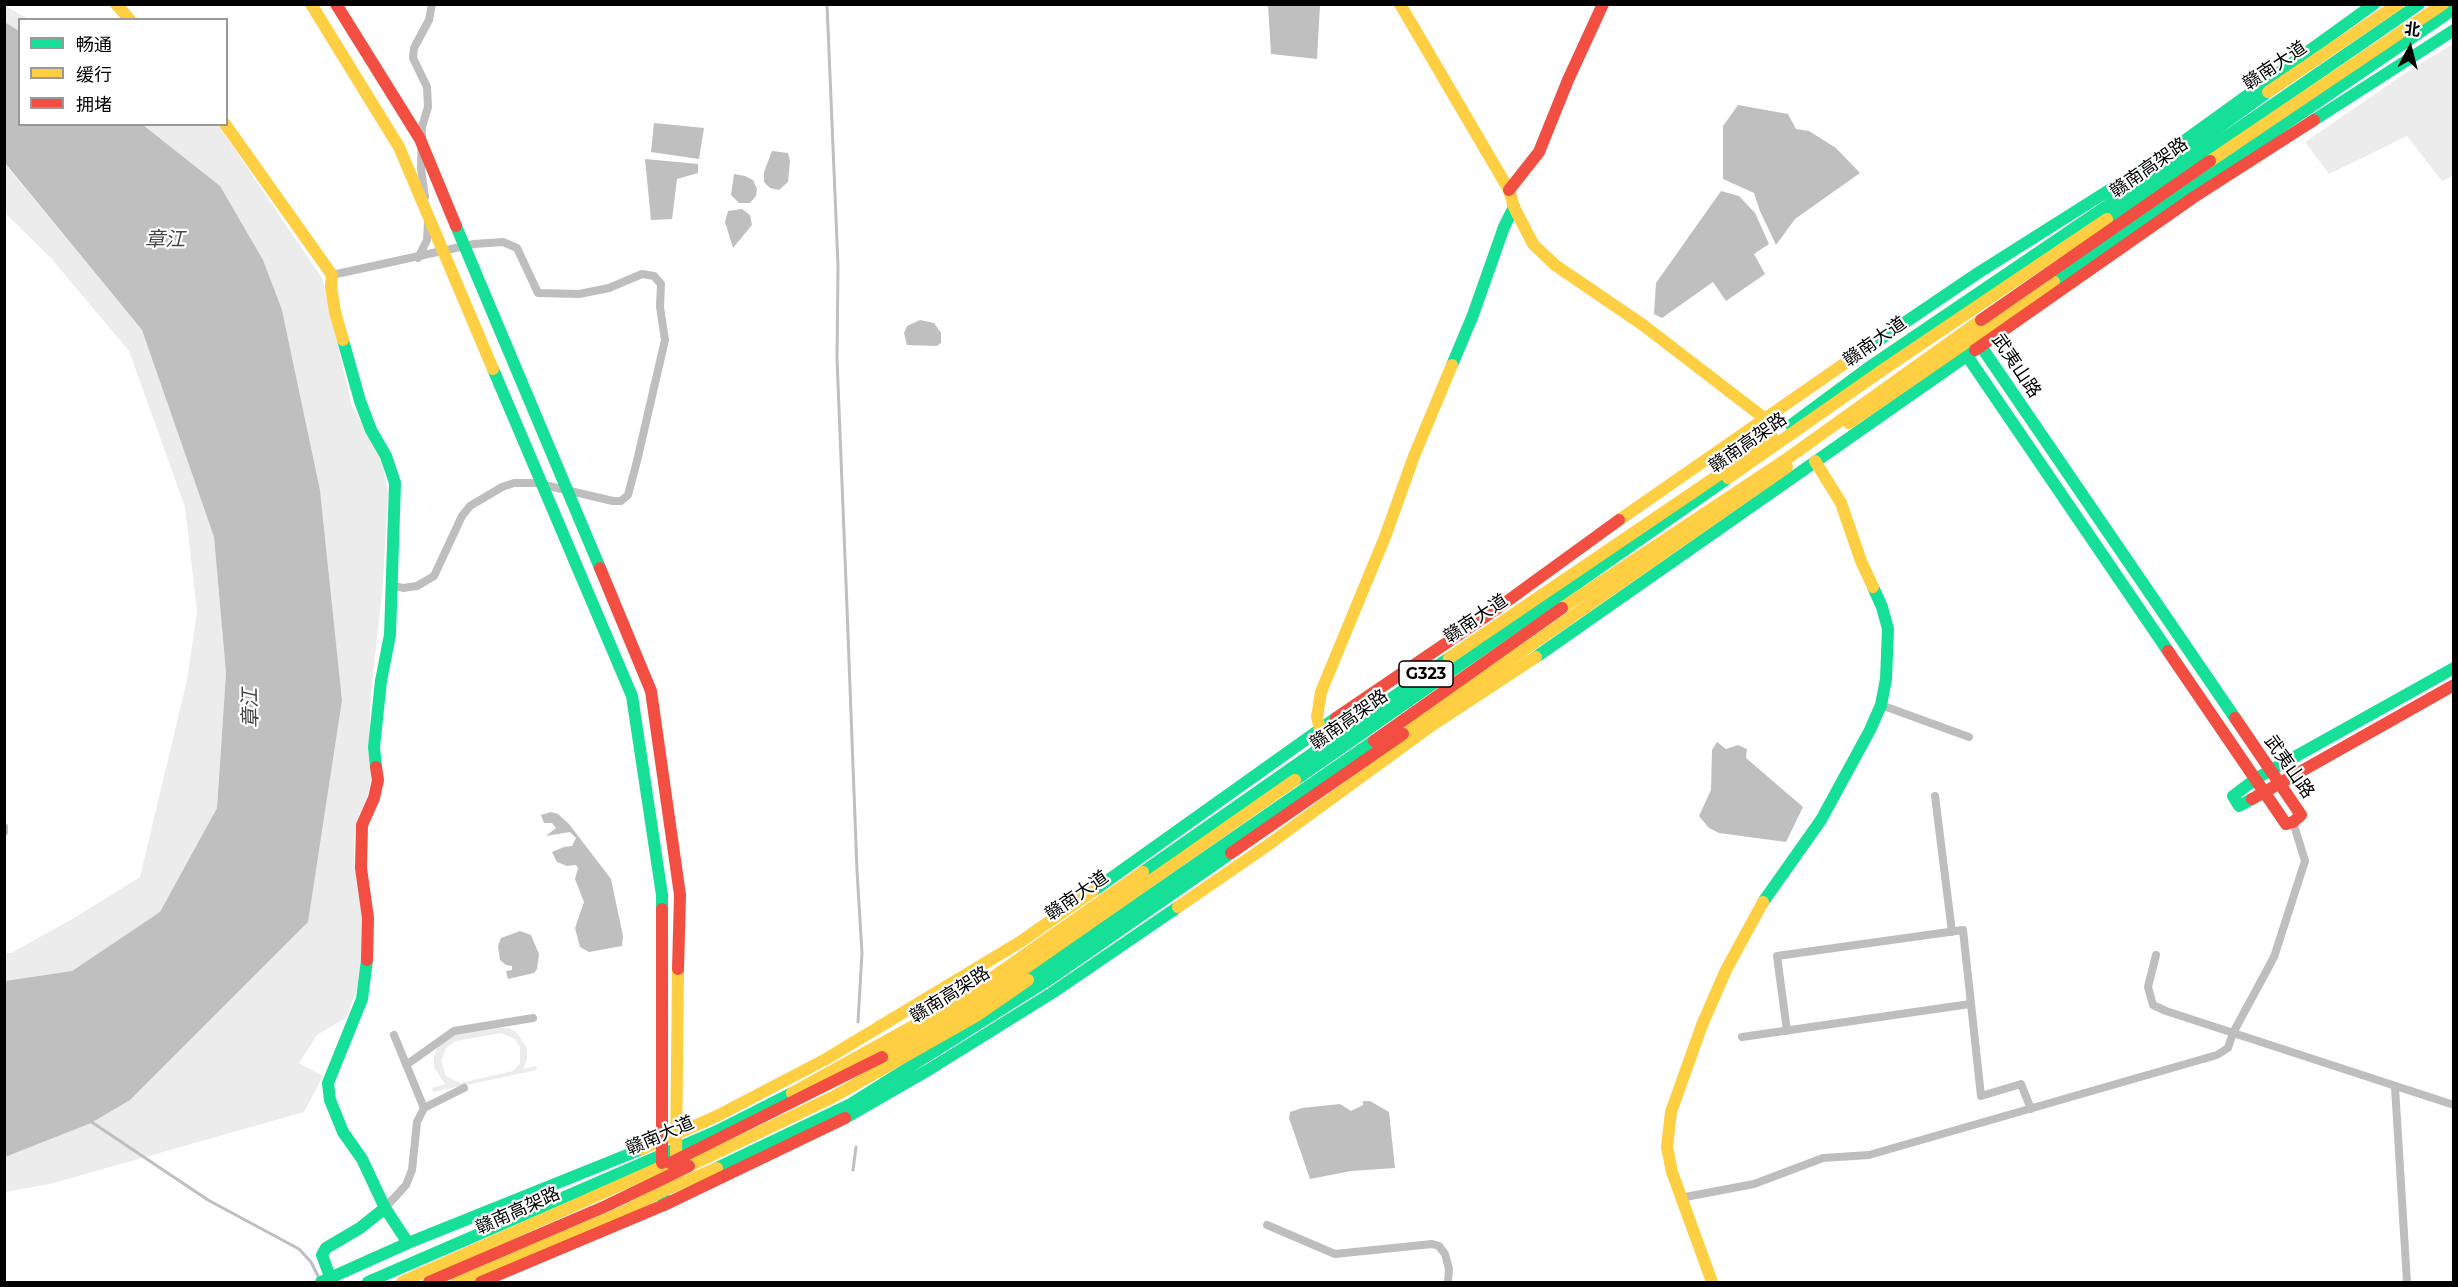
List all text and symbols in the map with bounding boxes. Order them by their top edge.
legend [18,18,228,126]
north arrow [2380,18,2440,78]
text: 北 [2403,19,2421,40]
text: 畅通 [76,34,112,56]
street label: 赣南大道 [2239,37,2311,95]
text: 缓行 [76,64,112,86]
text: 拥堵 [76,94,112,116]
street label: 赣南高架路 [2106,133,2192,203]
water label: 章江 [145,228,185,252]
street label: 赣南大道 [1839,313,1911,371]
street label: 武夷山路 [1987,330,2045,402]
street label: 赣南高架路 [1705,408,1791,478]
street label: 赣南大道 [1440,590,1512,648]
road number: G323 [1399,661,1453,687]
street label: 赣南高架路 [1306,685,1392,755]
water label: 章江 [239,688,263,728]
street label: 武夷山路 [2260,731,2318,803]
street label: 赣南大道 [1041,867,1113,925]
street label: 赣南高架路 [906,962,994,1028]
street label: 赣南大道 [623,1112,697,1160]
street label: 赣南高架路 [472,1183,564,1239]

